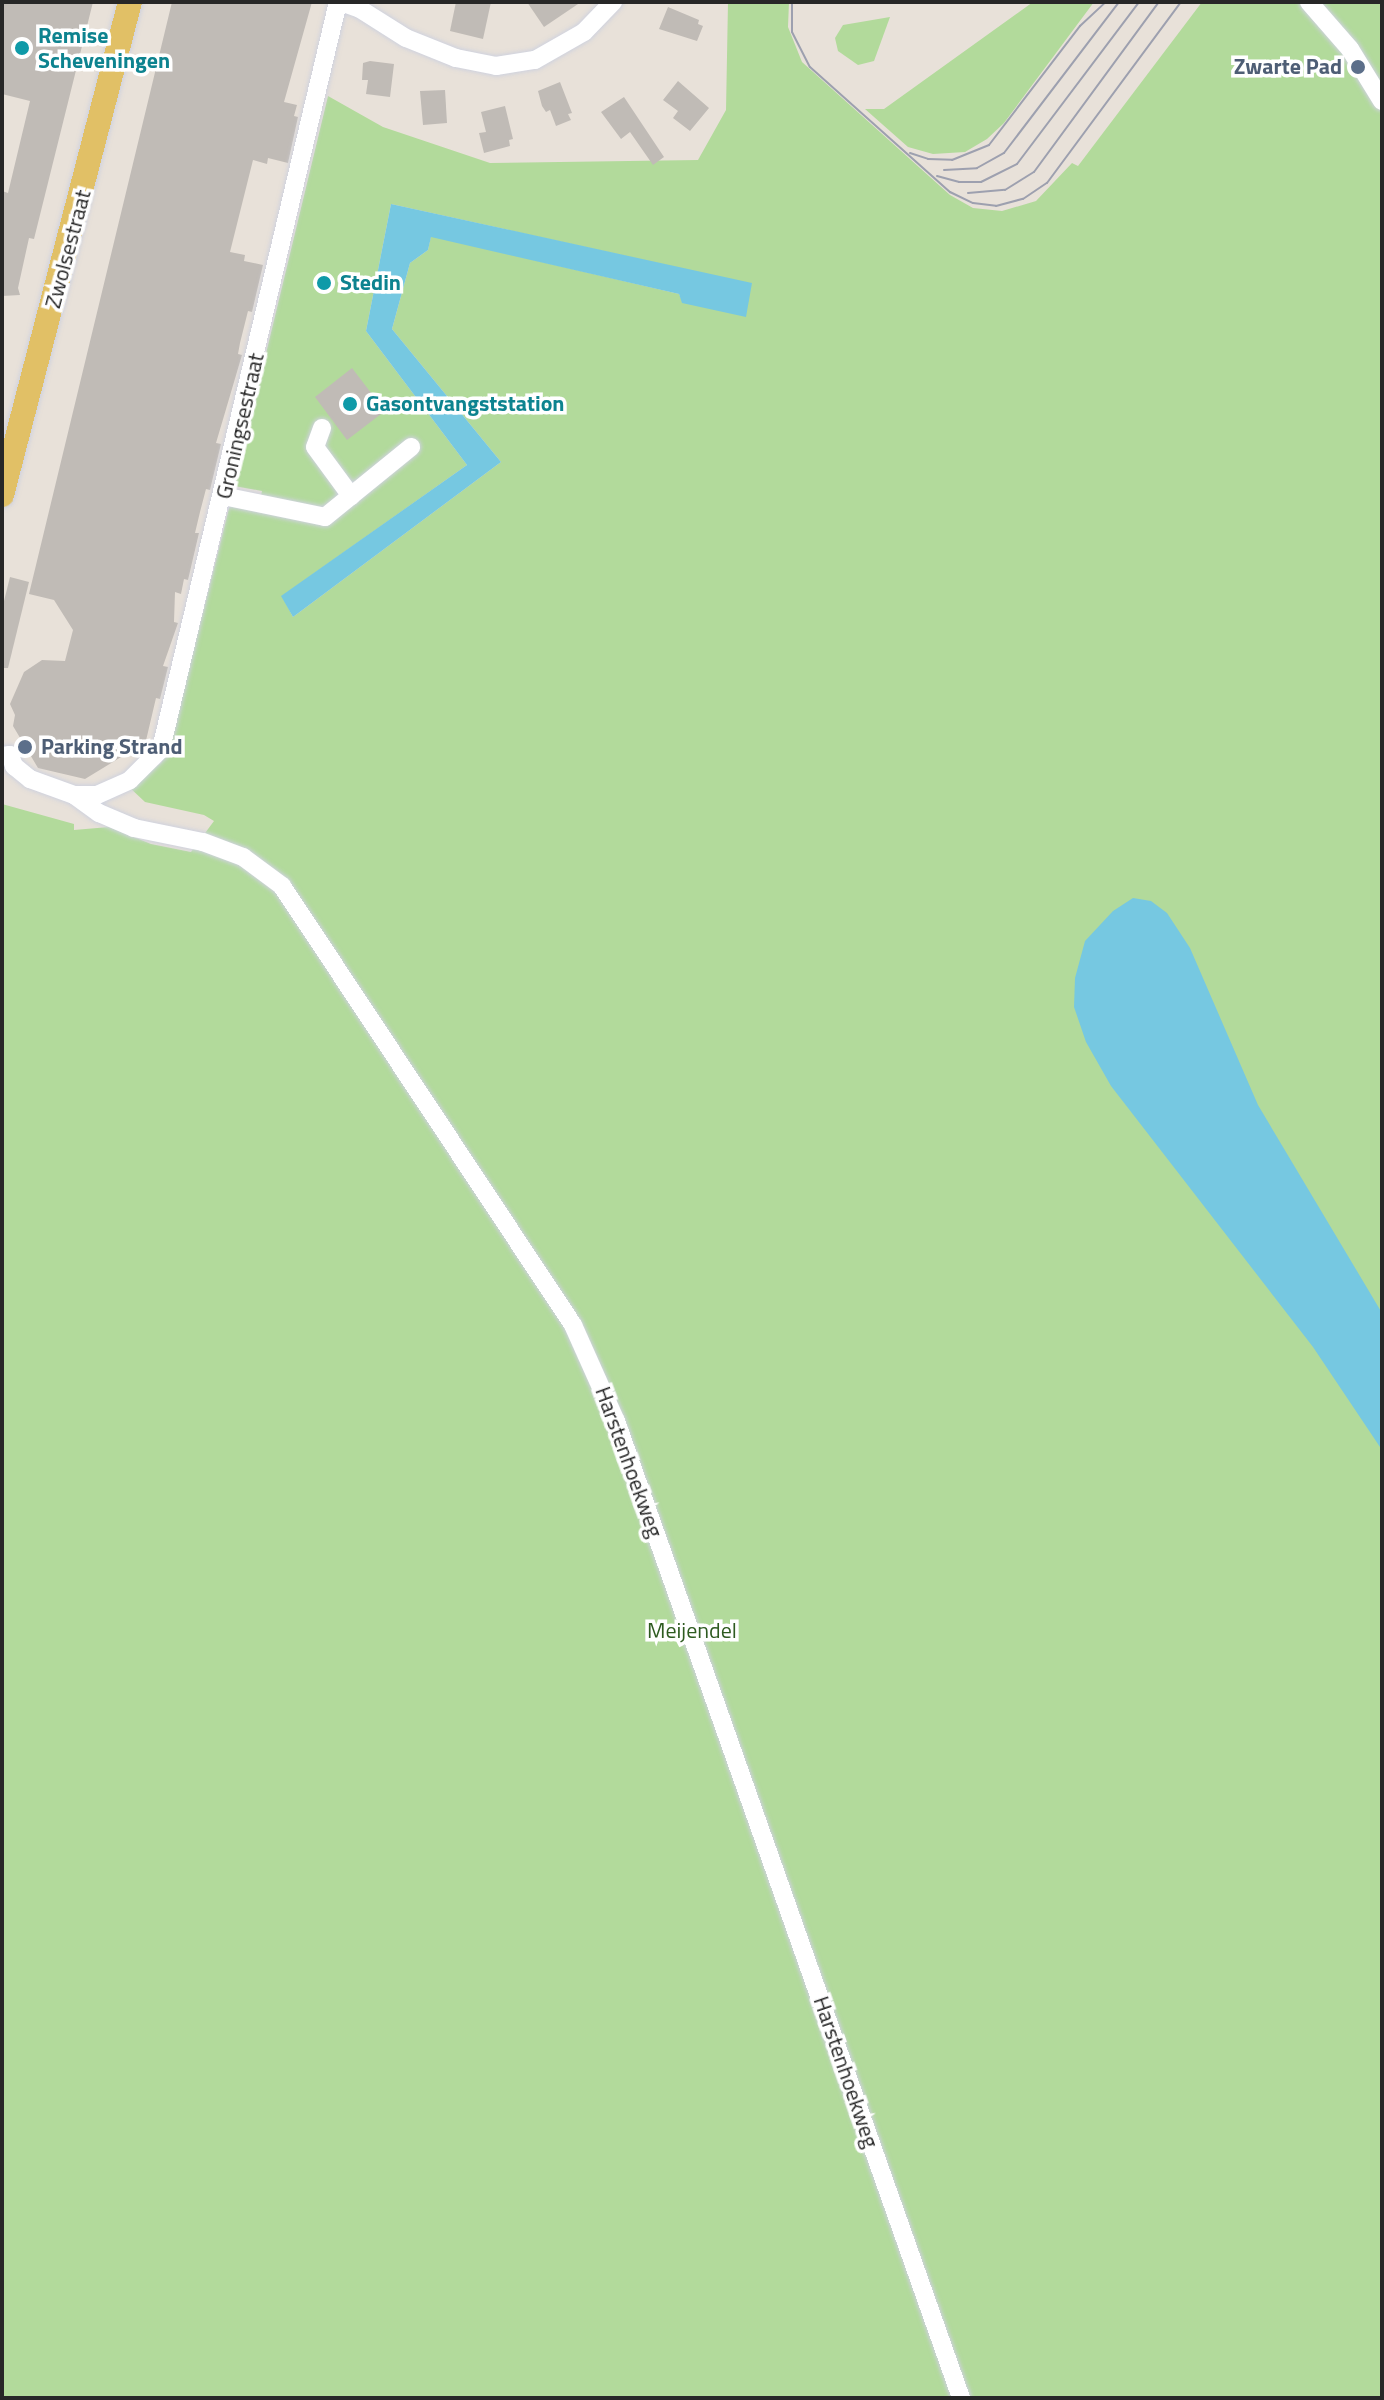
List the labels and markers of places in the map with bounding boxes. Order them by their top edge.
place label: Remise Scheveningen [38,22,170,74]
marker: Remise Scheveningen [13,39,31,57]
place label: Zwarte Pad [1234,54,1342,80]
marker: Zwarte Pad [1349,58,1367,76]
place label: Stedin [340,270,401,296]
marker: Stedin [315,274,333,292]
place label: Gasontvangststation [366,391,565,417]
marker: Gasontvangststation [341,395,359,413]
place label: Parking Strand [41,734,183,760]
marker: Parking Strand [16,738,34,756]

